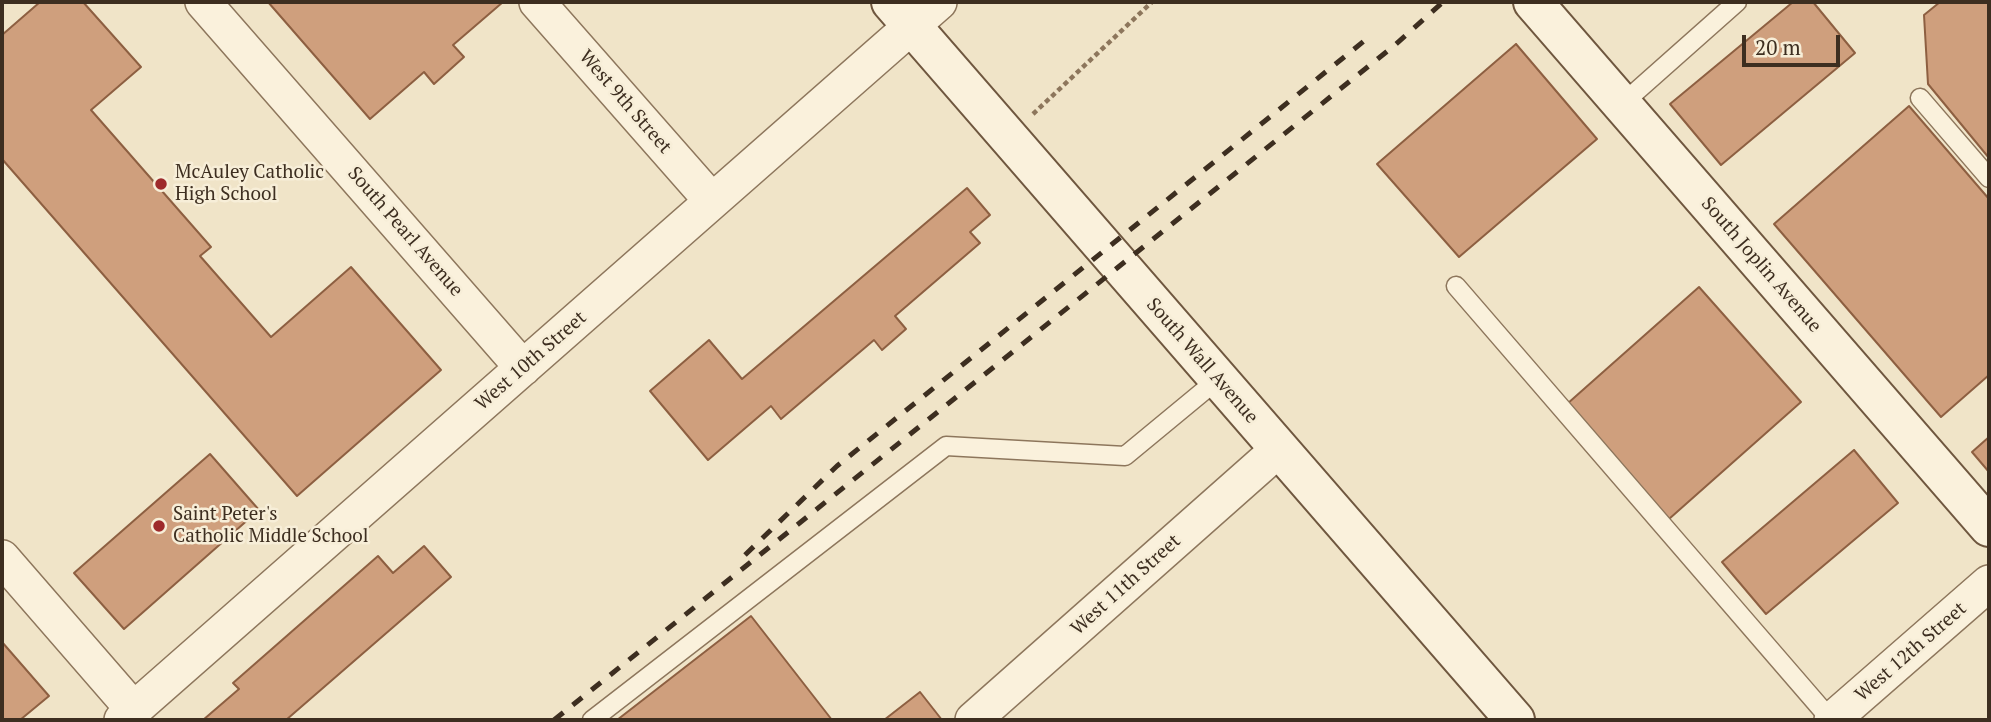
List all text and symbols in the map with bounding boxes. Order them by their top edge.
scale bar [1746,21,1844,65]
text: 20 m [1755,33,1801,61]
street label: West 9th Street [574,46,676,158]
place label: McAuley Catholic High School [175,162,324,206]
street label: South Pearl Avenue [343,163,467,301]
marker: McAuley Catholic High School [153,176,169,192]
street label: South Joplin Avenue [1696,193,1826,337]
street label: South Wall Avenue [1141,294,1263,428]
street label: West 10th Street [471,307,591,415]
place label: Saint Peter's Catholic Middle School [173,504,369,548]
marker: Saint Peter's Catholic Middle School [151,518,167,534]
street label: West 11th Street [1066,530,1186,640]
street label: West 12th Street [1851,598,1971,706]

